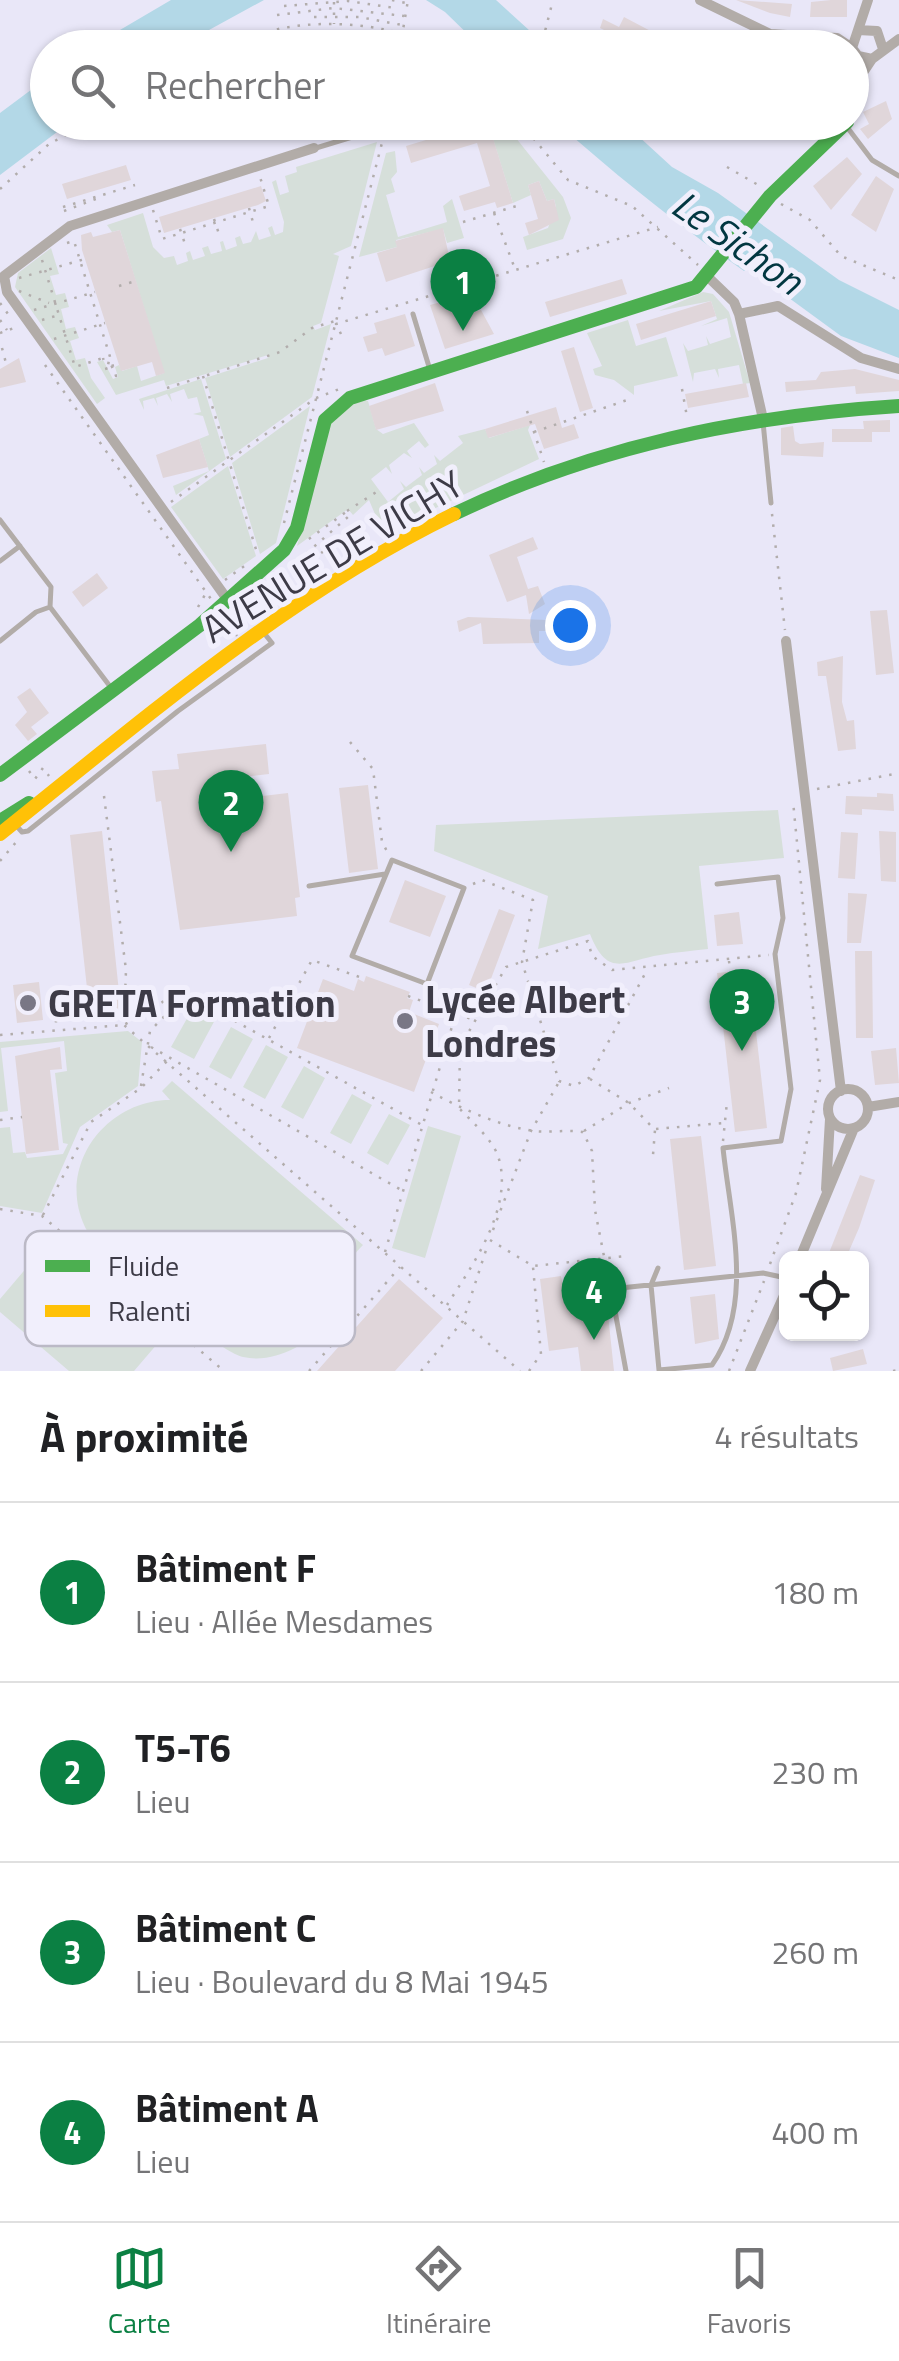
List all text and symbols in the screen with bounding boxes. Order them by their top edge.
search box [30,30,869,140]
text: Rechercher [145,56,326,114]
icon: search [65,58,120,113]
water label: Le Sichon [660,175,817,310]
pin: 1 [430,248,496,331]
street label: AVENUE DE VICHY [190,455,474,657]
your location [545,600,596,651]
pin: 2 [198,770,264,852]
pin: 3 [710,968,774,1051]
place label: Lycée Albert Londres [425,970,625,1072]
place label: GRETA Formation [48,974,336,1032]
marker: GRETA Formation [17,992,39,1014]
marker: Lycée Albert Londres [394,1010,416,1032]
legend [25,1231,355,1346]
text: Fluide [108,1244,179,1287]
map controls [779,1251,869,1341]
button: locate [779,1251,869,1341]
pin: 4 [562,1258,626,1340]
text: Ralenti [108,1289,191,1332]
text: À proximité [40,1404,248,1468]
text: 4 résultats [714,1412,859,1460]
text: Bâtiment F [135,1539,316,1597]
text: 1 [64,1568,81,1616]
text: 180 m [771,1568,859,1616]
text: Lieu · Allée Mesdames [135,1597,433,1645]
text: T5-T6 [135,1719,231,1777]
text: 2 [64,1748,81,1796]
text: 230 m [771,1748,859,1796]
text: Lieu [135,1777,191,1825]
text: Bâtiment C [135,1899,316,1957]
text: 3 [64,1928,81,1976]
text: 260 m [771,1928,859,1976]
text: Lieu · Boulevard du 8 Mai 1945 [135,1957,549,2005]
text: Bâtiment A [135,2079,319,2137]
text: 4 [64,2108,81,2156]
text: 400 m [771,2108,859,2156]
text: Lieu [135,2137,191,2185]
tab: Carte [108,2241,171,2344]
tab: Itinéraire [386,2241,491,2344]
tab: Favoris [707,2241,791,2344]

